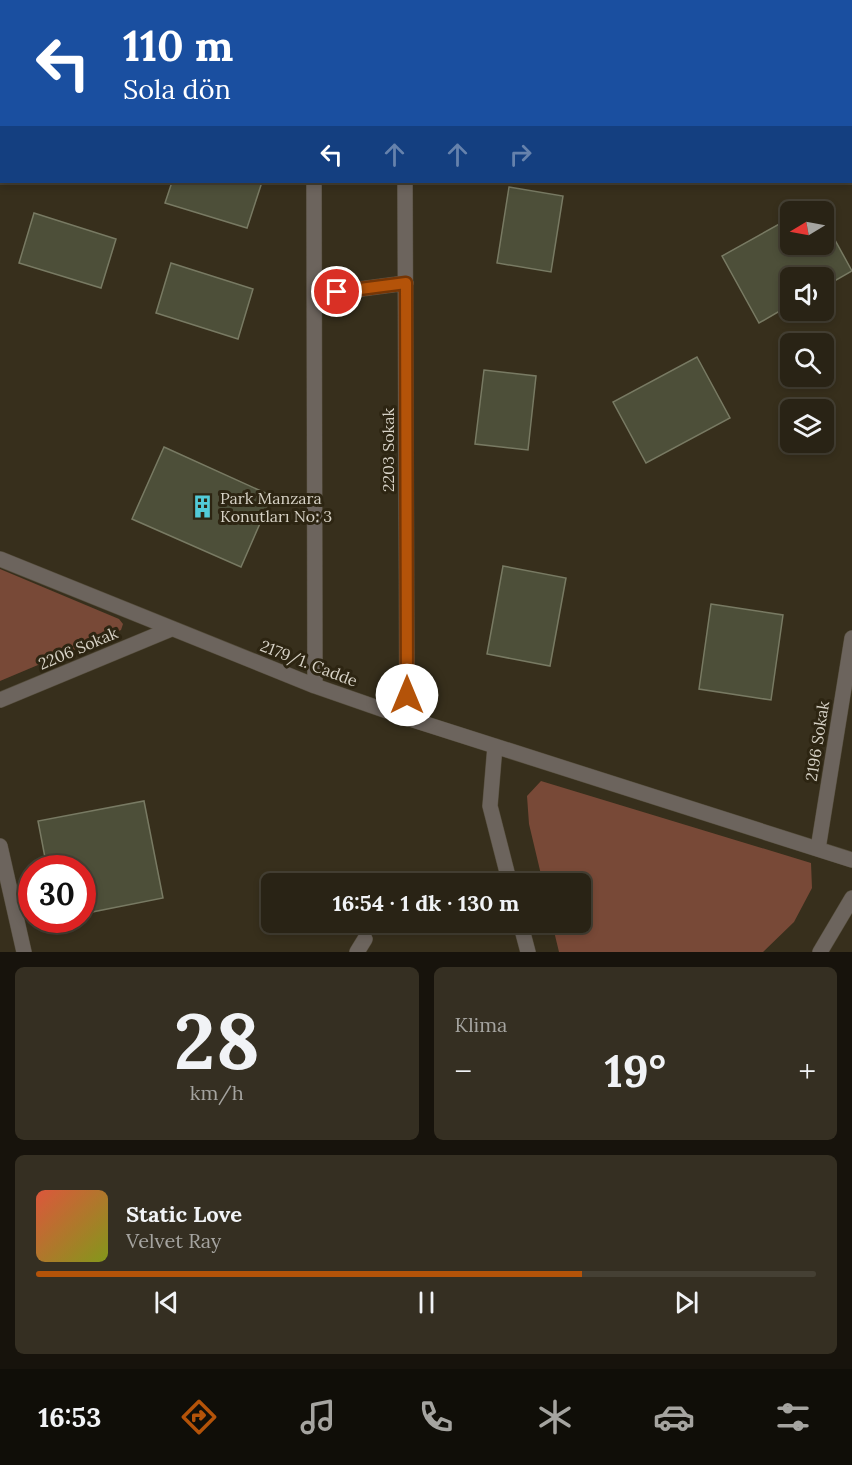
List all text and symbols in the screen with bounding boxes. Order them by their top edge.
text: 110 m [123,19,234,73]
icon: left [24,24,102,102]
text: Sola dön [123,72,231,106]
icon: left [315,138,348,171]
icon: ahead [378,138,411,171]
icon: ahead [441,138,474,171]
icon: right [504,138,537,171]
north arrow [780,201,834,255]
map controls [780,201,834,453]
pin [311,266,362,317]
button: sound [780,267,834,321]
icon: arrive [320,275,353,308]
button: search [780,333,834,387]
button: layers [780,399,834,453]
street label: 2203 Sokak [378,408,398,492]
place label: Park Manzara Konutları No: 3 [220,488,332,526]
building icon: Park Manzara Konutları No: 3 [189,494,215,520]
street label: 2206 Sokak [35,622,121,674]
street label: 2179/1. Cadde [257,635,361,692]
position arrow [375,663,439,727]
street label: 2196 Sokak [801,699,833,783]
speed limit sign: 30 [18,855,96,933]
text: 16:54 · 1 dk · 130 m [333,889,519,917]
text: 28 [174,991,260,1090]
text: Klima [455,1012,507,1037]
text: 19° [605,1042,666,1099]
text: − [455,1050,472,1092]
text: + [798,1050,816,1092]
text: km/h [190,1080,244,1105]
text: Static Love [126,1200,242,1228]
text: Velvet Ray [126,1228,221,1253]
icon: previous [150,1286,183,1319]
icon: pause [410,1286,443,1319]
icon: next [670,1286,703,1319]
icon: directions [178,1396,220,1438]
icon: music [297,1396,339,1438]
icon: phone [415,1396,457,1438]
icon: climate [534,1396,576,1438]
icon: car [653,1396,695,1438]
icon: filters [772,1396,814,1438]
text: 16:53 [38,1400,101,1434]

